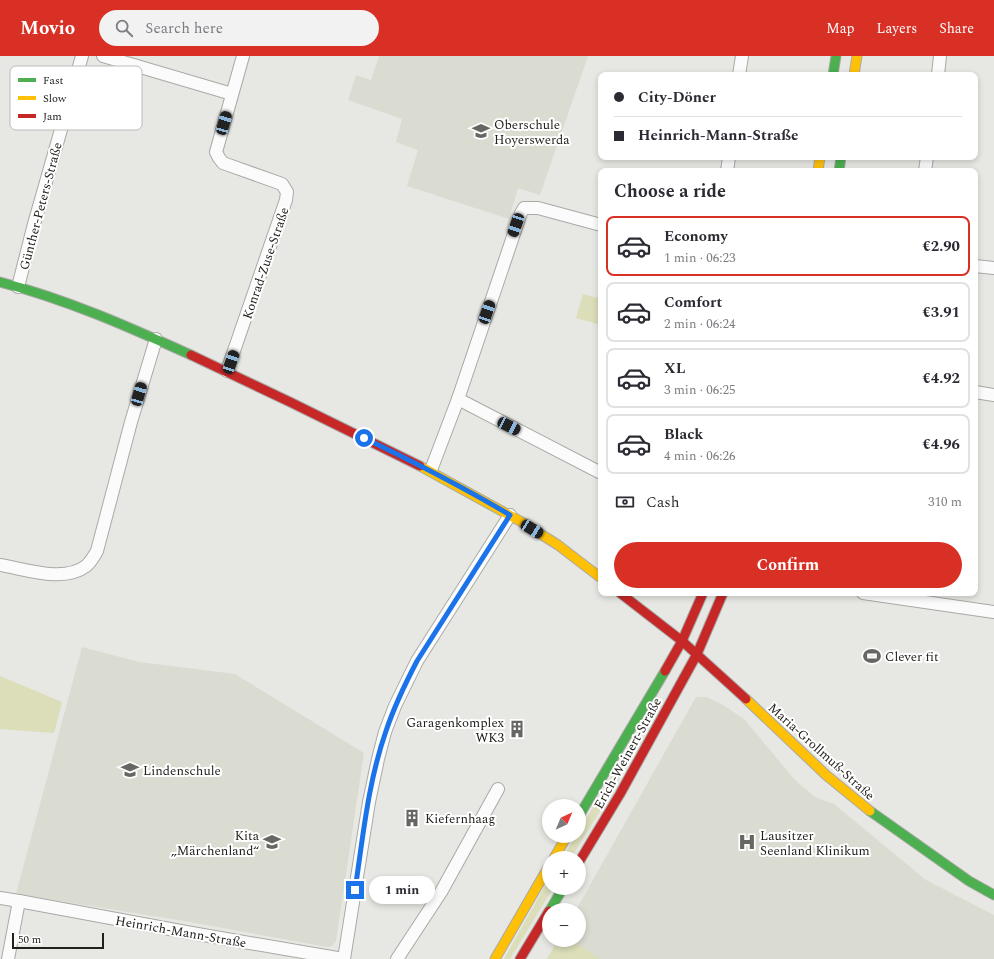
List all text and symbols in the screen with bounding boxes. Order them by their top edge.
search box [99,10,379,46]
text: Movio [20,14,75,43]
icon: search [113,17,135,39]
text: Search here [145,17,223,40]
text: Map [826,18,855,39]
text: Layers [877,18,917,39]
text: Share [939,18,974,39]
legend [10,66,142,130]
text: Fast [43,72,64,89]
text: City-Döner [638,86,716,109]
text: Slow [43,90,67,107]
text: Jam [43,108,62,125]
car [215,110,233,136]
place label: Oberschule Hoyerswerda [494,115,570,150]
school or university icon: Oberschule Hoyerswerda [471,121,491,141]
text: Heinrich-Mann-Straße [638,124,798,147]
street label: Günther-Peters-Straße [14,140,68,272]
text: Choose a ride [614,178,726,205]
street label: Konrad-Zuse-Straße [237,205,295,322]
car [506,212,526,238]
text: Economy [664,225,728,248]
icon: car [616,228,652,264]
text: €2.90 [922,235,960,258]
text: 1 min · 06:23 [664,248,736,268]
text: Comfort [664,291,722,314]
icon: car [616,294,652,330]
car [477,299,497,325]
text: €3.91 [922,301,960,324]
text: 2 min · 06:24 [664,314,736,334]
car [221,349,241,375]
text: XL [664,357,685,380]
icon: car [616,360,652,396]
text: €4.92 [922,367,960,390]
text: 3 min · 06:25 [664,380,736,400]
car [130,381,148,407]
car [496,415,522,437]
text: Black [664,423,703,446]
icon: car [616,426,652,462]
route start [355,429,373,447]
text: €4.96 [922,433,960,456]
text: 4 min · 06:26 [664,446,736,466]
icon: cash [614,491,636,513]
text: Cash [646,491,679,514]
text: 310 m [928,492,962,512]
car [519,518,545,540]
button: Confirm [614,542,962,588]
sports icon: Clever fit [862,646,882,666]
place label: Clever fit [885,647,939,667]
street label: Erich-Weinert-Straße [589,694,667,813]
street label: Maria-Grollmuß-Straße [764,698,879,805]
place label: Garagenkomplex WK3 [406,713,505,748]
building icon: Garagenkomplex WK3 [507,719,527,739]
school or university icon: Lindenschule [120,760,140,780]
place label: Lindenschule [143,761,221,781]
north arrow [542,799,586,843]
map controls [542,799,586,947]
building icon: Kiefernhaag [402,808,422,828]
place label: Kiefernhaag [425,809,495,829]
place label: Kita „Märchenland“ [171,826,260,861]
place label: Lausitzer Seenland Klinikum [760,826,870,861]
school or university icon: Kita „Märchenland“ [262,832,282,852]
hospital icon: Lausitzer Seenland Klinikum [737,832,757,852]
button: + [542,851,586,895]
callout: 1 min [369,876,435,904]
text: 1 min [385,880,419,900]
route end [346,881,364,899]
button: − [542,903,586,947]
street label: Heinrich-Mann-Straße [114,911,248,953]
scale bar [12,931,104,950]
text: 50 m [18,931,41,948]

